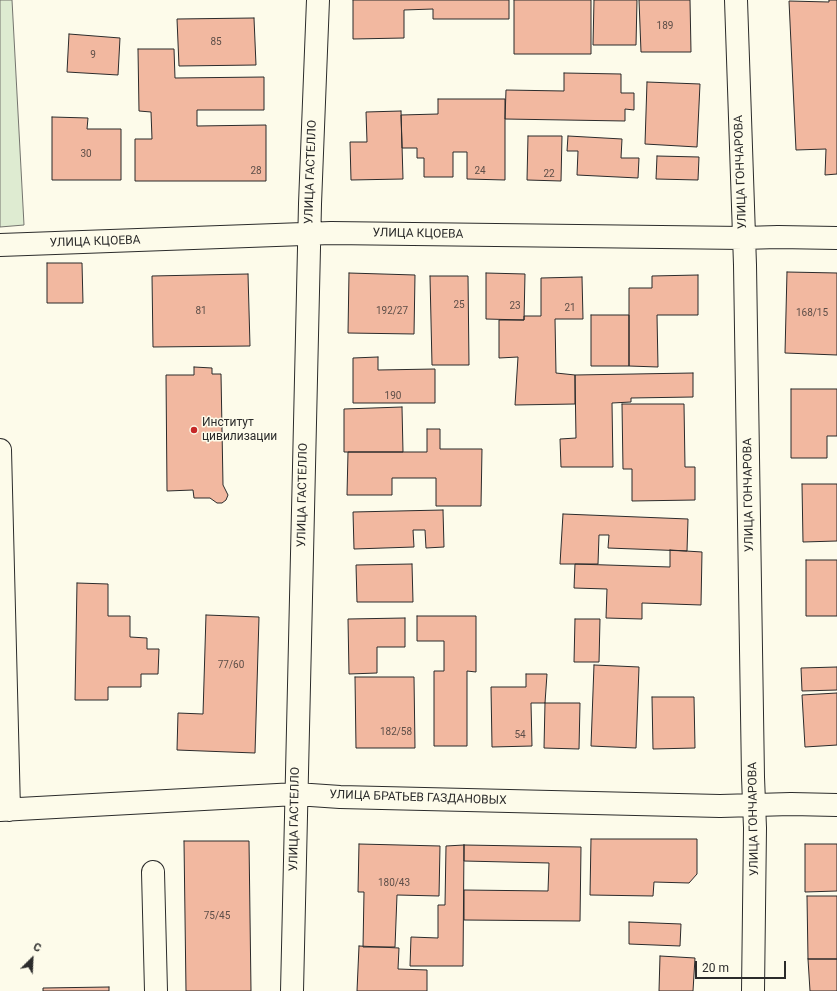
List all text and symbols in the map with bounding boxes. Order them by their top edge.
house number: 189 [657,20,673,32]
house number: 85 [210,36,222,48]
house number: 9 [90,49,96,61]
street label: УЛИЦА ГОНЧАРОВА [732,115,750,229]
street label: УЛИЦА ГАСТЕЛЛО [302,120,320,224]
house number: 30 [80,148,92,160]
house number: 28 [250,165,262,177]
house number: 24 [474,165,486,177]
house number: 22 [543,168,555,180]
street label: УЛИЦА КЦОЕВА [372,226,464,242]
street label: УЛИЦА КЦОЕВА [49,233,141,251]
house number: 25 [453,299,465,311]
house number: 23 [509,300,521,312]
house number: 21 [564,302,576,314]
house number: 81 [195,305,207,317]
house number: 192/27 [376,305,408,317]
house number: 168/15 [796,307,828,319]
house number: 190 [385,390,401,402]
place label: Институт цивилизации [202,416,277,444]
marker: Институт цивилизации [189,425,199,435]
street label: УЛИЦА ГОНЧАРОВА [741,438,757,552]
street label: УЛИЦА ГАСТЕЛЛО [295,443,311,547]
house number: 77/60 [218,659,244,671]
house number: 182/58 [380,726,412,738]
house number: 54 [514,729,526,741]
street label: УЛИЦА ГОНЧАРОВА [746,762,762,876]
street label: УЛИЦА ГАСТЕЛЛО [287,767,303,871]
street label: УЛИЦА БРАТЬЕВ ГАЗДАНОВЫХ [329,788,507,808]
house number: 180/43 [378,877,410,889]
house number: 75/45 [204,910,230,922]
north arrow [12,939,52,979]
text: С [31,940,43,955]
scale bar [697,953,788,979]
text: 20 m [702,961,729,975]

